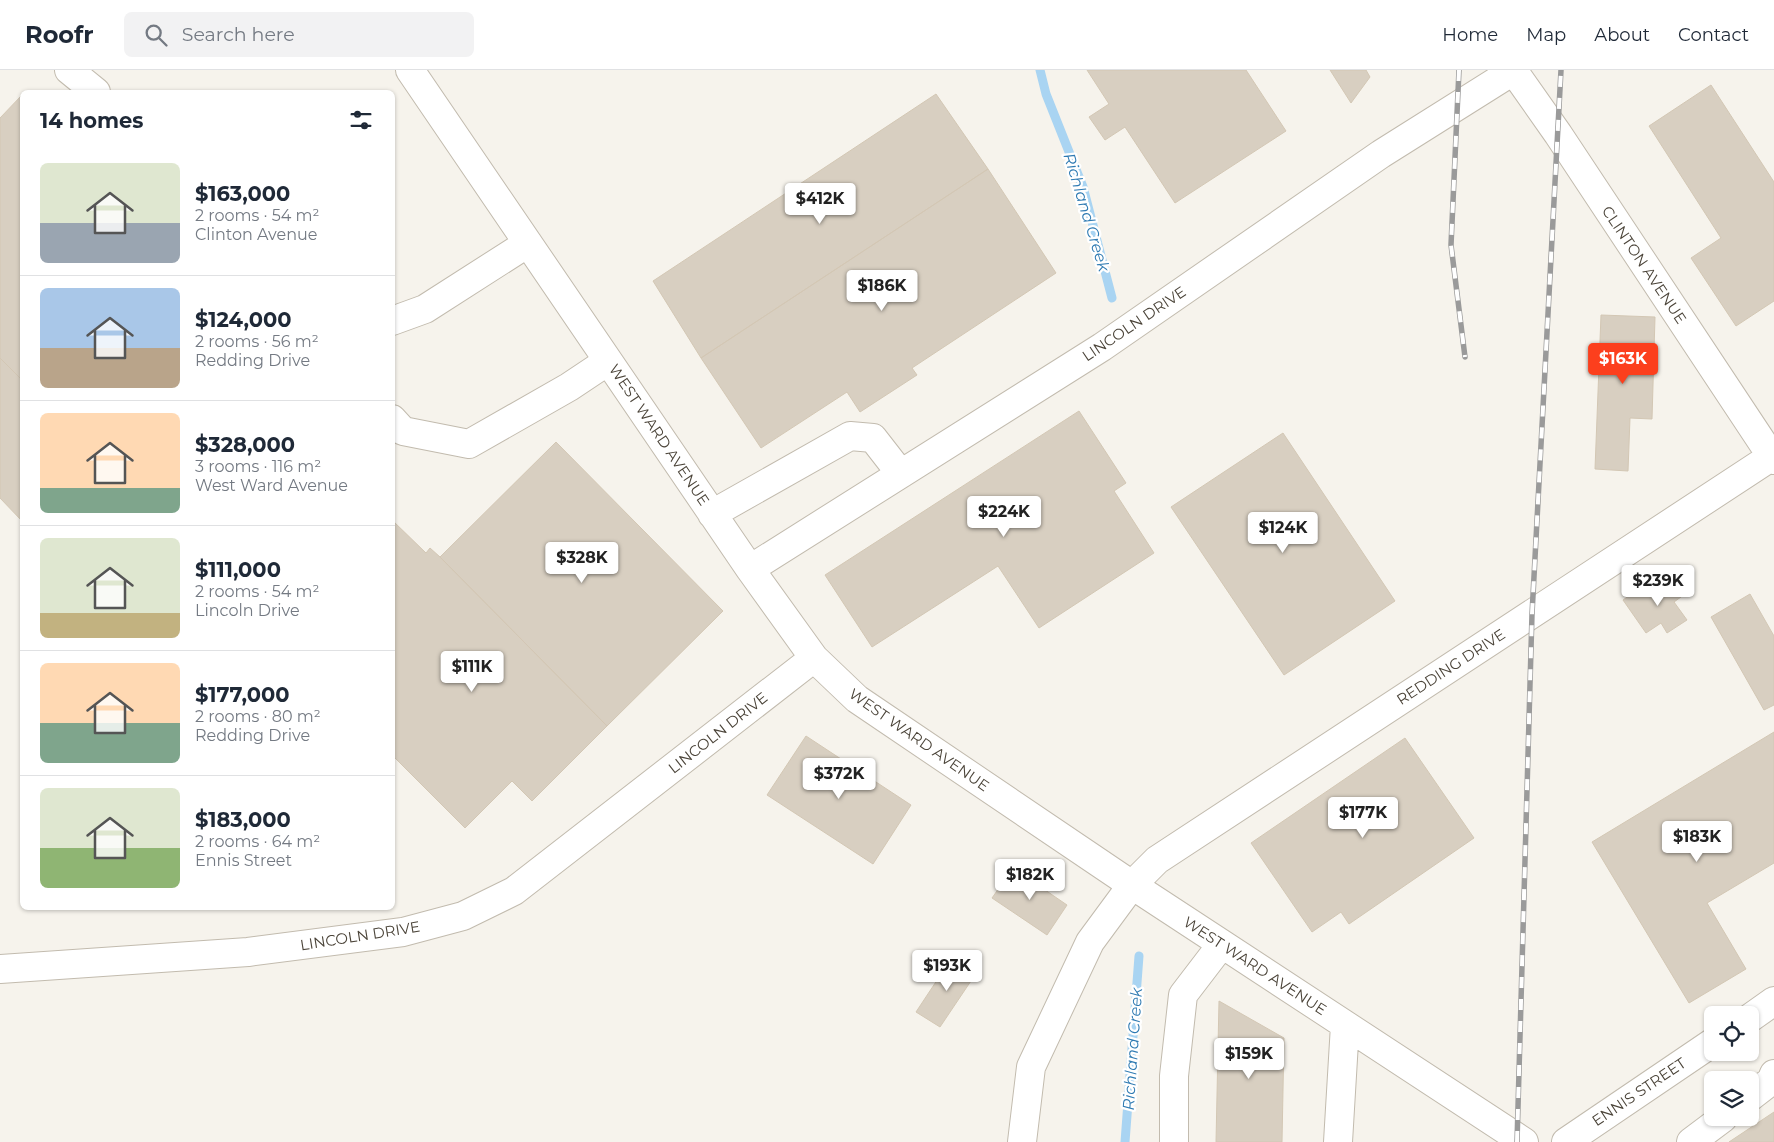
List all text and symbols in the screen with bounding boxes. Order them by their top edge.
search box [124,12,474,57]
text: Roofr [25,20,94,49]
icon: search [142,21,170,49]
text: Search here [182,23,295,46]
text: Home [1442,24,1498,46]
text: Map [1526,24,1566,46]
text: About [1594,24,1650,46]
text: Contact [1678,24,1749,46]
icon: filters [347,106,375,134]
text: 14 homes [40,108,144,133]
water label: Richland Creek [1059,150,1114,275]
text: $163,000 [195,181,290,206]
pin: $412K [785,182,855,225]
icon: home [80,183,140,243]
text: $412K [796,189,844,208]
street label: CLINTON AVENUE [1598,202,1691,327]
text: 2 rooms · 54 m² [195,206,319,225]
text: Clinton Avenue [195,225,317,244]
pin: $186K [847,270,917,312]
text: $186K [858,276,906,295]
street label: LINCOLN DRIVE [1078,282,1189,365]
text: $124,000 [195,307,292,332]
icon: home [80,308,140,368]
text: 2 rooms · 56 m² [195,332,319,351]
pin: $163K [1588,342,1658,385]
text: $163K [1599,349,1647,368]
text: Redding Drive [195,351,310,370]
street label: WEST WARD AVENUE [605,360,714,509]
text: $328,000 [195,432,295,457]
icon: home [80,433,140,493]
text: 3 rooms · 116 m² [195,457,321,476]
text: West Ward Avenue [195,476,348,495]
pin: $224K [969,496,1039,538]
text: $224K [978,502,1030,521]
pin: $124K [1248,512,1318,554]
text: $124K [1259,518,1307,537]
pin: $328K [547,542,617,584]
text: $328K [556,548,608,567]
text: $111,000 [195,557,281,582]
icon: home [80,558,140,618]
pin: $239K [1623,564,1693,607]
text: $239K [1632,571,1684,590]
text: 2 rooms · 54 m² [195,582,319,601]
text: Lincoln Drive [195,601,300,620]
street label: REDDING DRIVE [1393,624,1509,709]
pin: $111K [437,650,507,693]
text: $111K [452,657,492,676]
text: $177,000 [195,682,289,707]
icon: home [80,683,140,743]
street label: WEST WARD AVENUE [846,684,993,795]
street label: LINCOLN DRIVE [664,688,771,777]
text: 2 rooms · 80 m² [195,707,321,726]
text: Redding Drive [195,726,310,745]
pin: $372K [804,758,874,800]
text: $372K [814,764,864,783]
pin: $177K [1328,796,1398,839]
text: $177K [1339,803,1387,822]
text: $183,000 [195,807,291,832]
icon: home [80,808,140,868]
pin: $183K [1662,820,1732,863]
text: $183K [1673,827,1721,846]
text: 2 rooms · 64 m² [195,832,320,851]
text: Ennis Street [195,851,292,870]
pin: $182K [995,858,1065,901]
text: $182K [1006,865,1054,884]
street label: WEST WARD AVENUE [1180,912,1330,1019]
street label: LINCOLN DRIVE [299,917,421,954]
pin: $193K [912,950,982,992]
text: $193K [923,956,971,975]
water label: Richland Creek [1119,985,1146,1111]
map controls [1704,1006,1759,1126]
button: locate [1704,1006,1759,1061]
pin: $159K [1214,1038,1284,1080]
text: $159K [1225,1044,1273,1063]
street label: ENNIS STREET [1588,1053,1690,1130]
button: layers [1704,1071,1759,1126]

